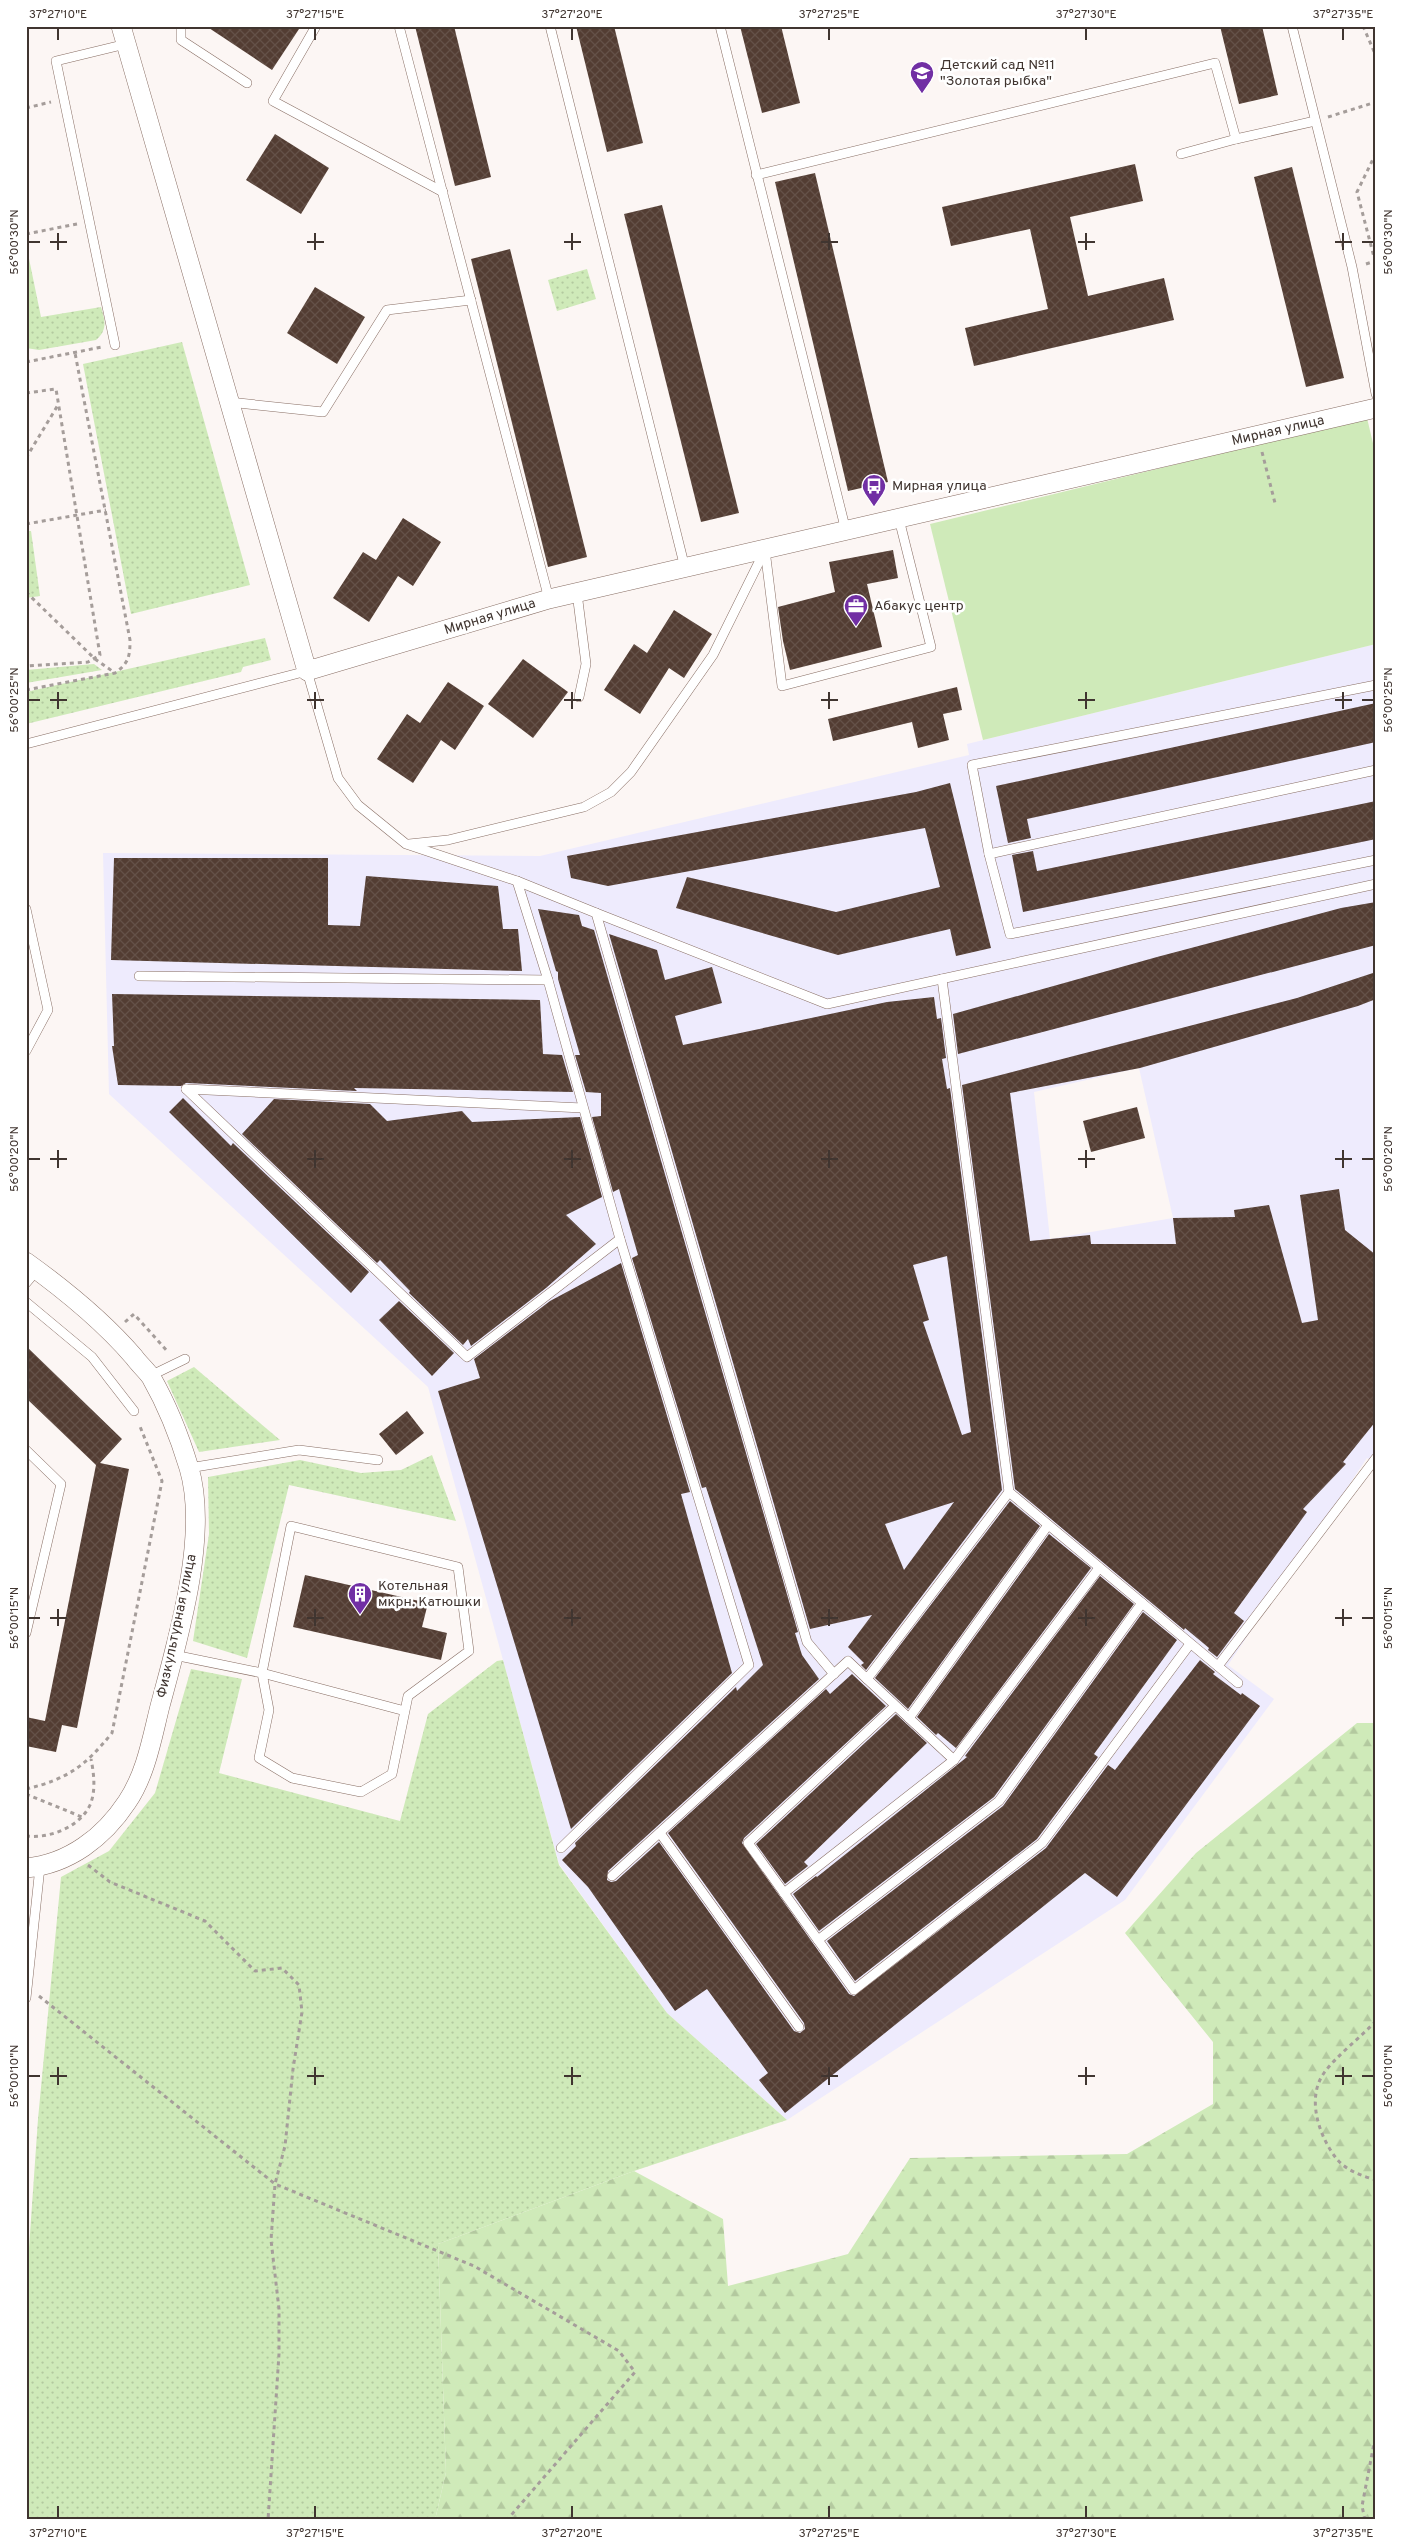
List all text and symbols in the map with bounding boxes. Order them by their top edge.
text: 37°27'10"E [29,7,87,23]
text: 37°27'15"E [286,7,344,23]
text: 37°27'20"E [541,7,603,23]
text: 37°27'25"E [798,7,860,23]
text: 37°27'30"E [1055,7,1117,23]
text: 37°27'35"E [1312,7,1374,23]
place label: Детский сад №11 "Золотая рыбка" [940,57,1055,90]
school or university icon: Детский сад №11 "Золотая рыбка" [909,60,935,94]
text: 56°00'30"N [7,209,23,275]
text: 56°00'30"N [1381,209,1397,275]
street label: Мирная улица [1230,412,1326,450]
bus stop icon: Мирная улица [861,473,887,507]
place label: Мирная улица [892,478,987,495]
office icon: Абакус центр [843,593,869,627]
street label: Мирная улица [442,595,538,639]
place label: Абакус центр [874,598,964,615]
text: 56°00'25"N [7,667,23,733]
text: 56°00'25"N [1381,667,1397,733]
text: 56°00'20"N [7,1126,23,1192]
text: 56°00'20"N [1381,1126,1397,1192]
street label: Физкультурная улица [153,1552,201,1700]
place label: Котельная мкрн. Катюшки [378,1578,481,1611]
building icon: Котельная мкрн. Катюшки [347,1581,373,1615]
text: 56°00'15"N [7,1587,23,1649]
text: 56°00'15"N [1381,1587,1397,1649]
text: 56°00'10"N [7,2045,23,2107]
text: 56°00'10"N [1381,2045,1397,2107]
text: 37°27'10"E [29,2526,87,2542]
text: 37°27'15"E [286,2526,344,2542]
text: 37°27'20"E [541,2526,603,2542]
text: 37°27'25"E [798,2526,860,2542]
text: 37°27'30"E [1055,2526,1117,2542]
text: 37°27'35"E [1312,2526,1374,2542]

